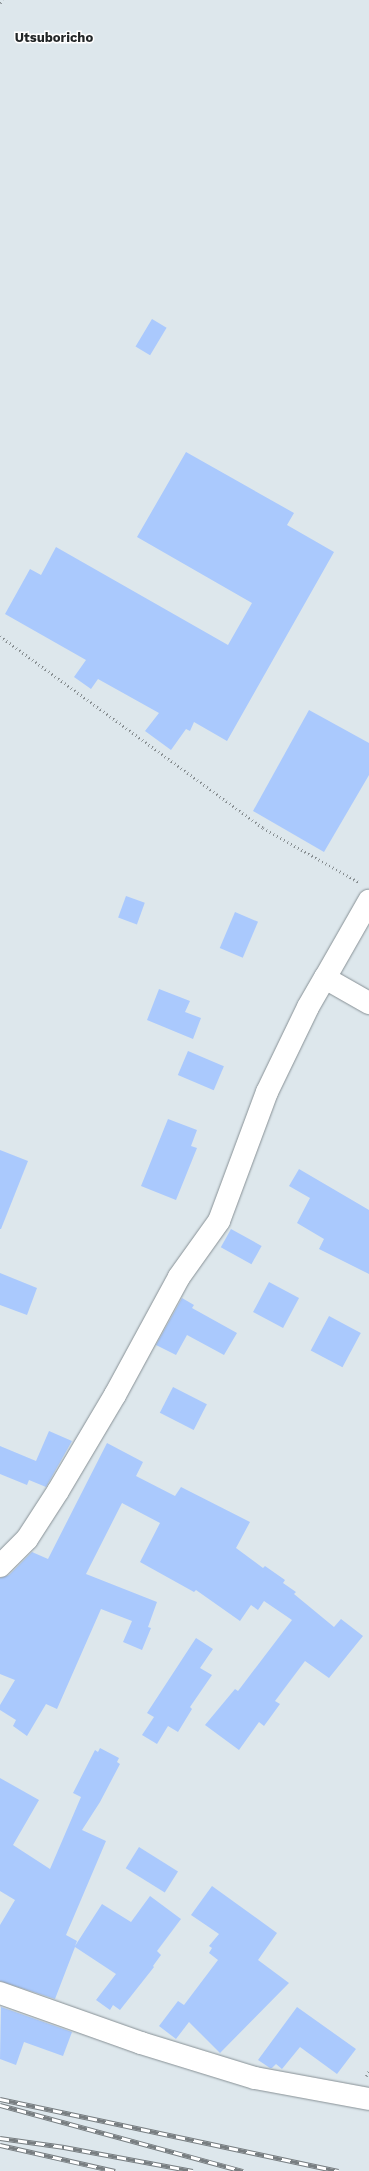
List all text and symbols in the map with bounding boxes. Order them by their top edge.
district label: Utsuboricho [15,30,93,46]

